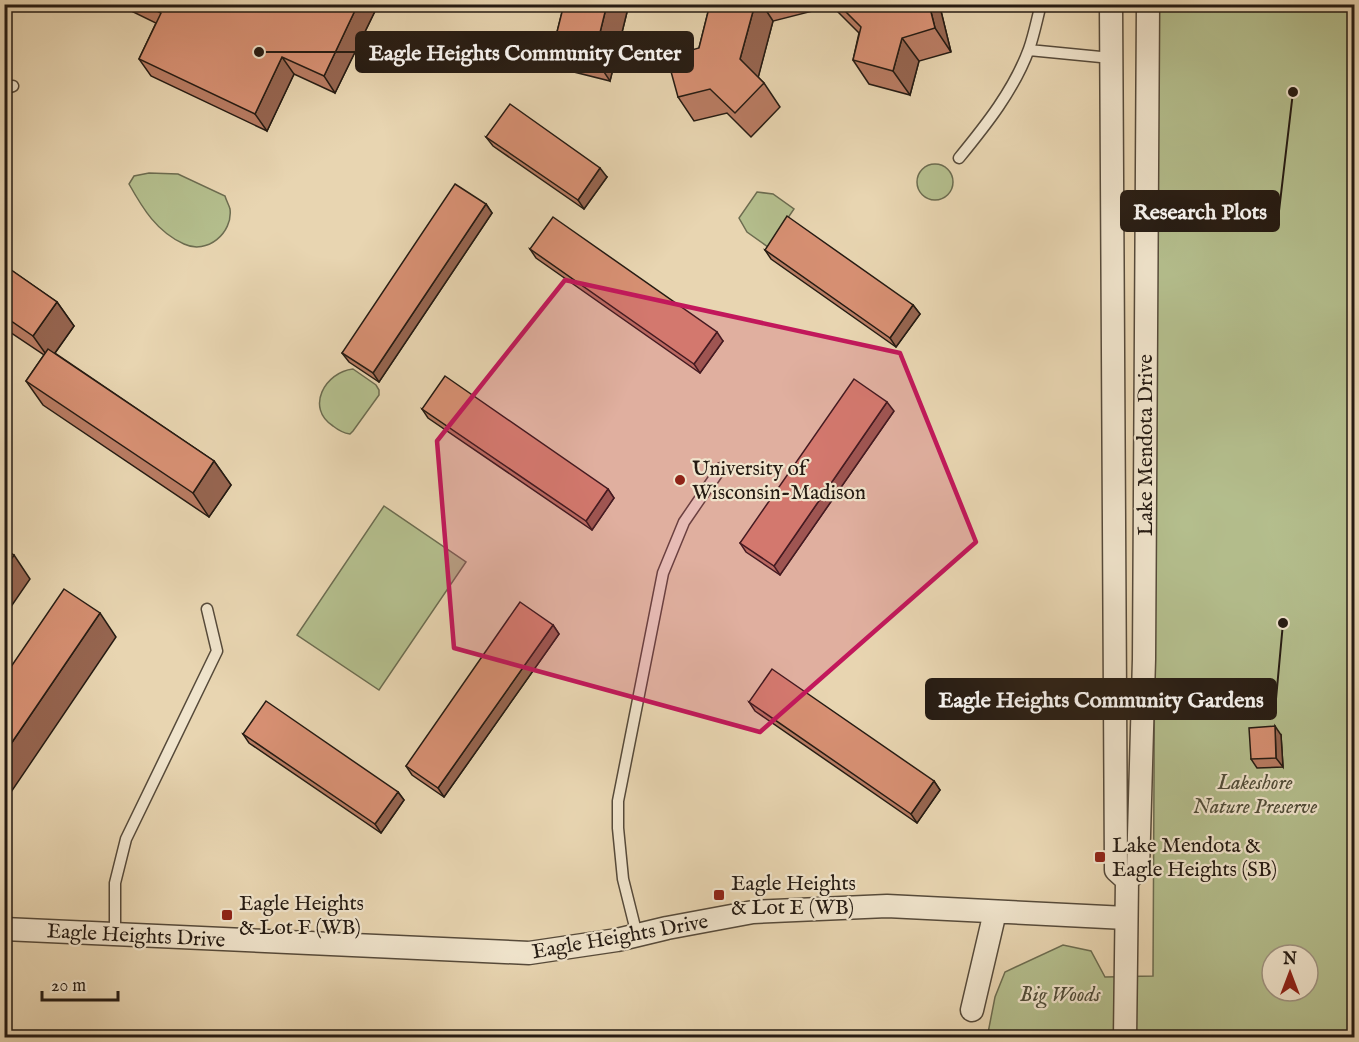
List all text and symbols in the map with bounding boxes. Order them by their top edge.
callout: Eagle Heights Community Center [356,32,693,72]
text: Eagle Heights Community Center [369,40,682,68]
callout: Research Plots [1121,191,1279,231]
text: Research Plots [1133,199,1267,227]
street label: Lake Mendota Drive [1133,354,1160,536]
place label: University of Wisconsin-Madison [692,456,866,507]
marker: University of Wisconsin-Madison [673,473,687,487]
callout: Eagle Heights Community Gardens [926,679,1276,719]
text: Eagle Heights Community Gardens [938,687,1264,715]
park label: Lakeshore Nature Preserve [1193,770,1317,821]
place label: Lake Mendota & Eagle Heights (SB) [1112,833,1277,884]
marker: Lake Mendota & Eagle Heights (SB) [1093,850,1107,864]
place label: Eagle Heights & Lot E (WB) [731,871,856,922]
marker: Eagle Heights & Lot E (WB) [712,888,726,902]
place label: Eagle Heights & Lot F (WB) [239,891,364,942]
marker: Eagle Heights & Lot F (WB) [220,908,234,922]
street label: Eagle Heights Drive [530,909,711,966]
street label: Eagle Heights Drive [46,918,226,955]
north arrow [1260,943,1320,1003]
text: N [1282,950,1297,970]
scale bar [42,964,118,1002]
text: 20 m [51,975,86,998]
park label: Big Woods [1020,982,1101,1009]

